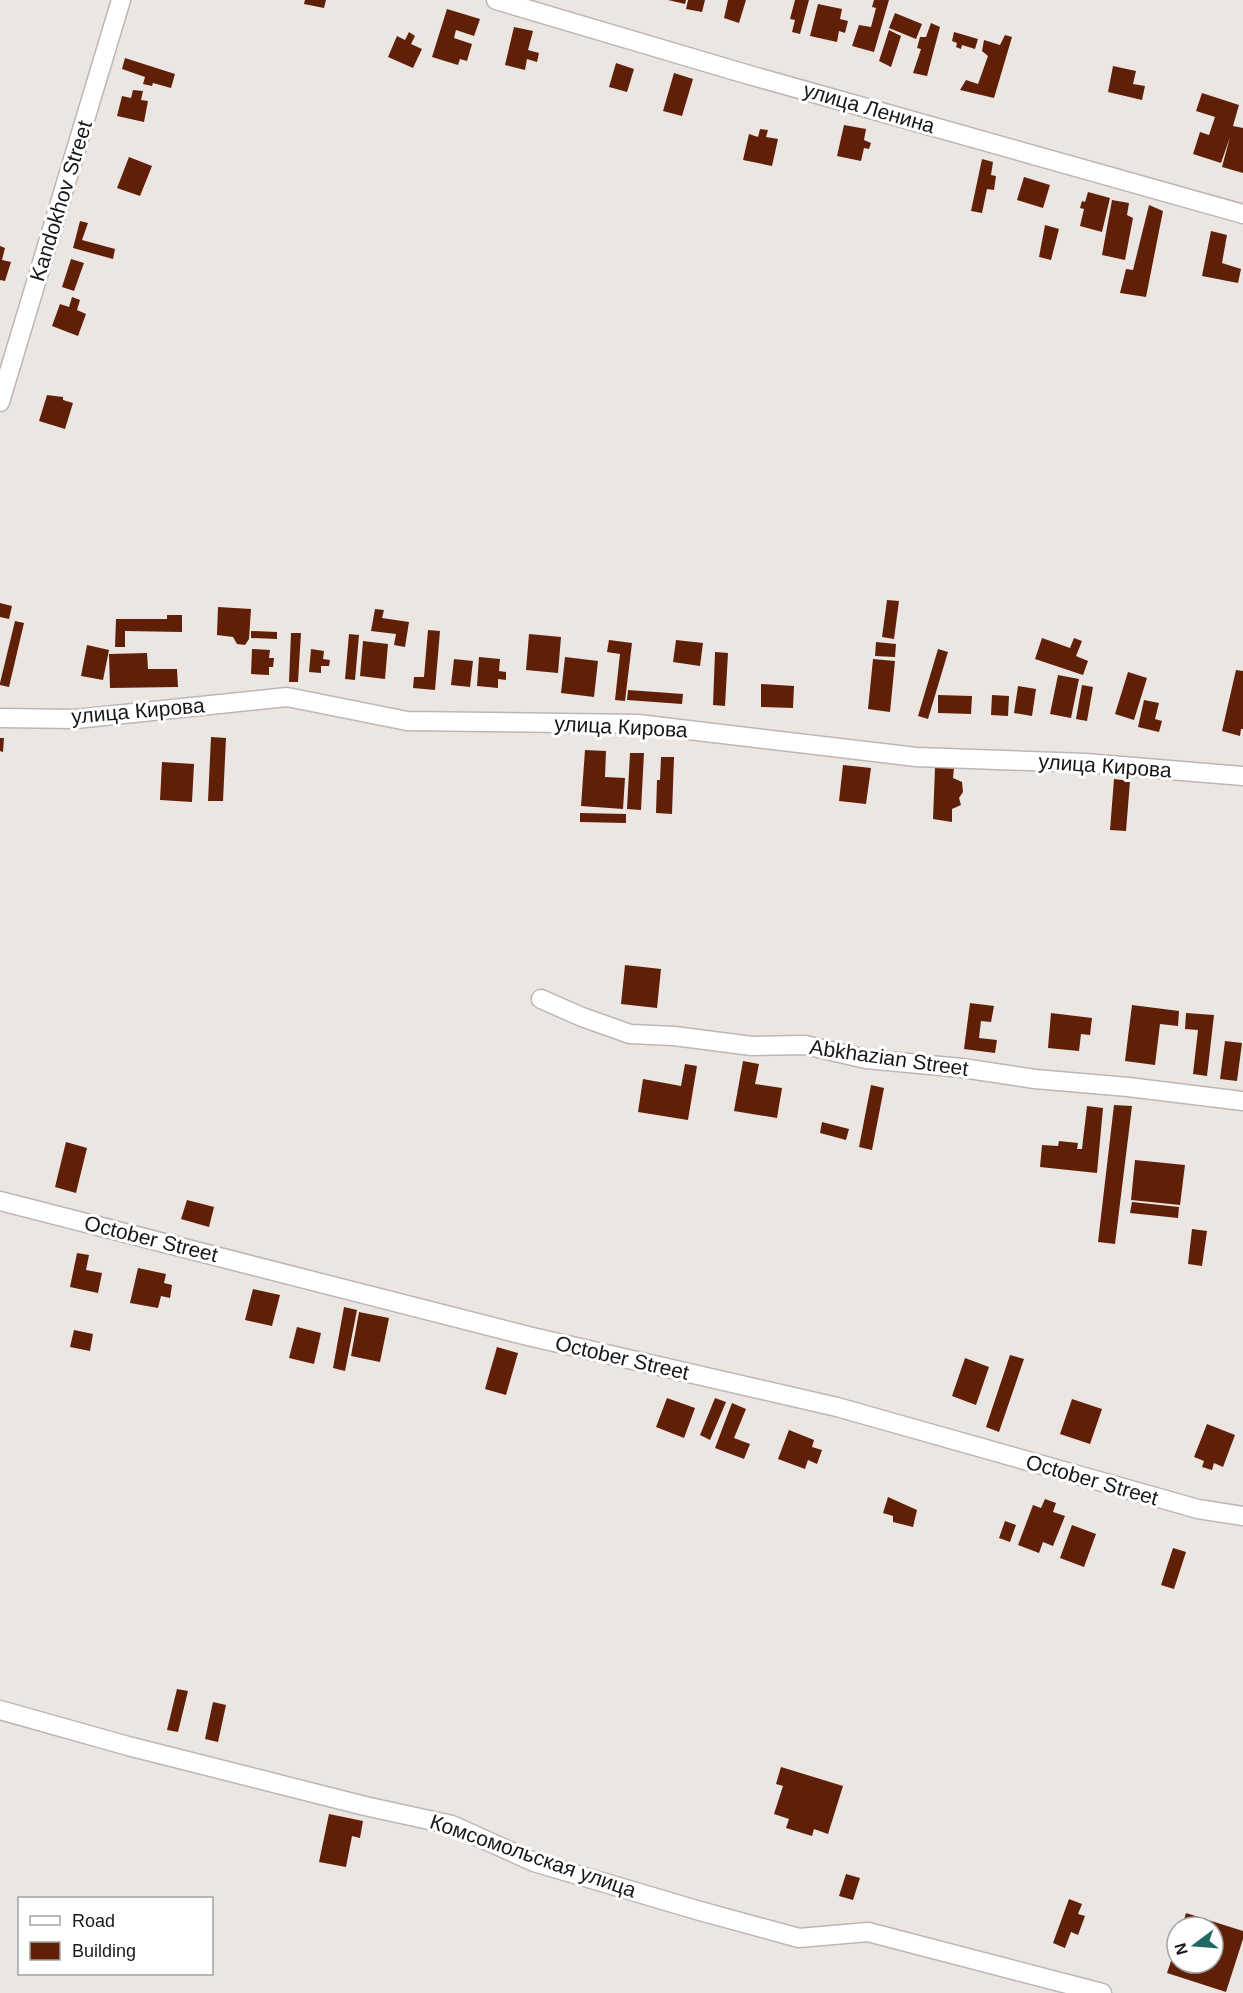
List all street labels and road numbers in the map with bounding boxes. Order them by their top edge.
street label: улица Ленина [801,78,938,137]
street label: Kandokhov Street [25,118,96,284]
street label: улица Кирова [70,693,206,728]
street label: улица Кирова [554,712,689,741]
street label: улица Кирова [1038,749,1173,782]
street label: Abkhazian Street [808,1035,970,1080]
street label: October Street [82,1211,220,1266]
street label: October Street [553,1331,691,1384]
street label: October Street [1023,1450,1161,1509]
street label: Комсомольская улица [427,1809,639,1902]

